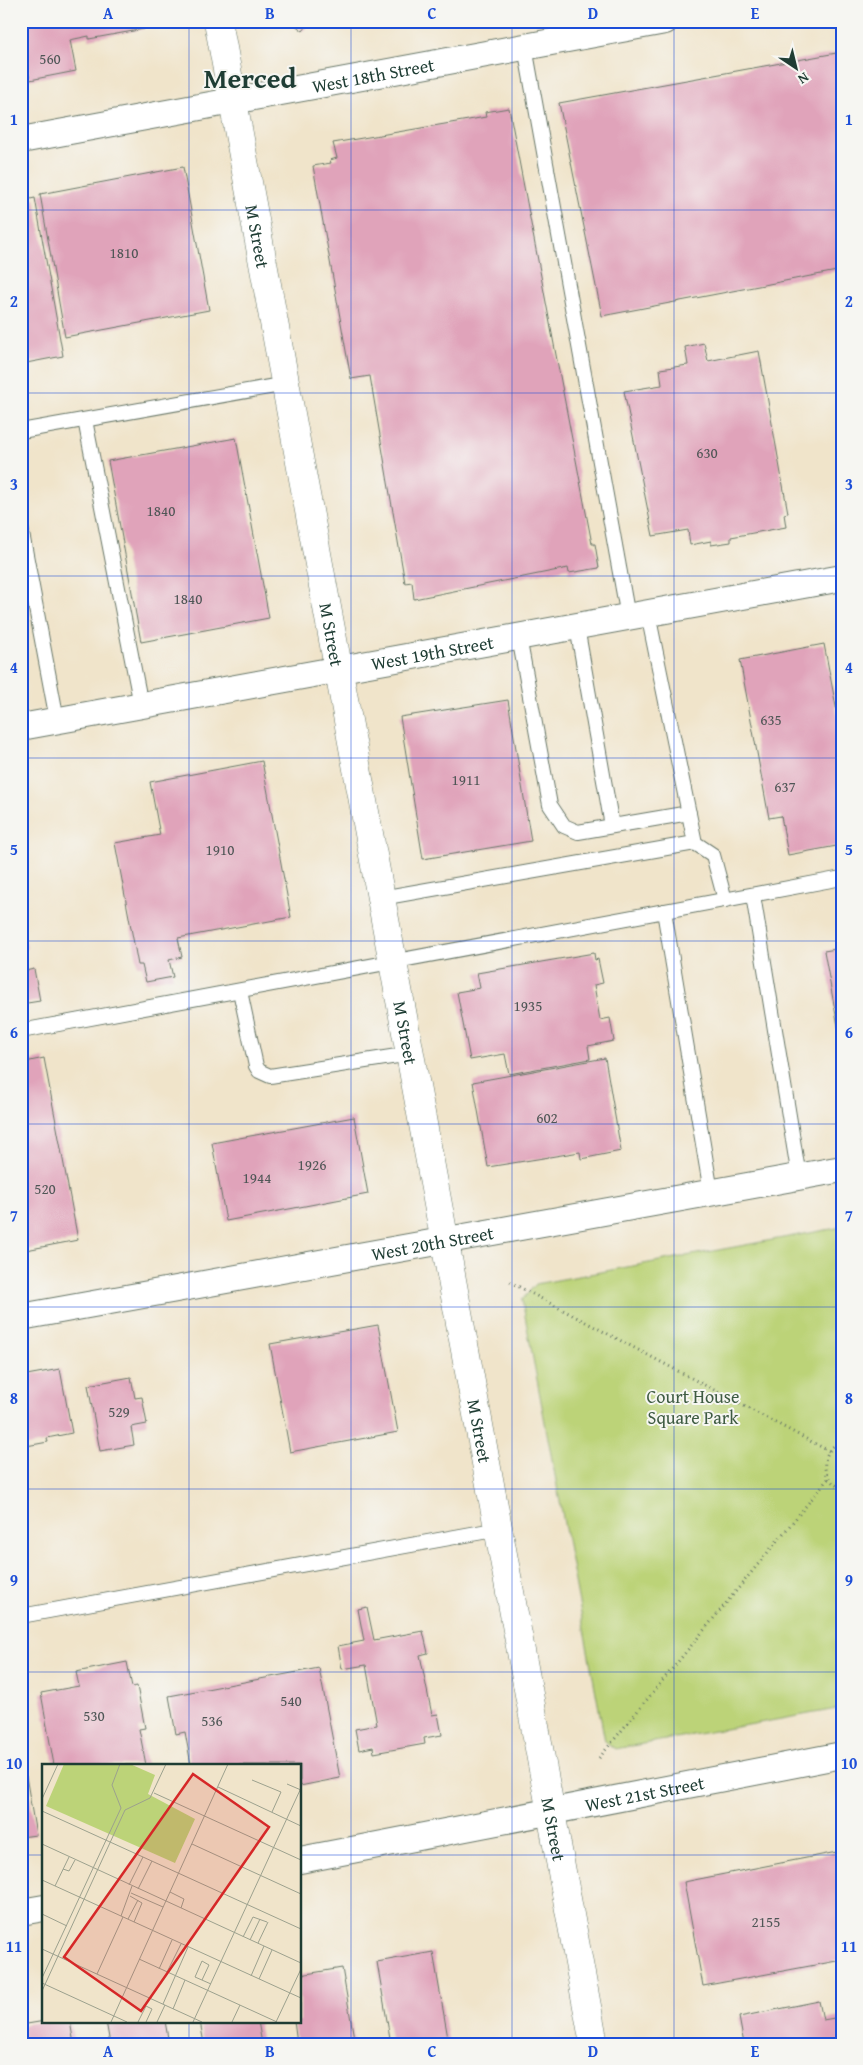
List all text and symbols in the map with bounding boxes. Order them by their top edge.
text: A [103,1,114,25]
text: B [265,1,275,25]
text: C [427,1,437,25]
text: D [588,1,598,25]
text: E [751,1,760,25]
north arrow [770,42,820,92]
house number: 560 [39,48,61,69]
street label: West 18th Street [310,50,437,99]
district label: Merced [203,57,297,98]
text: N [793,68,813,90]
text: 1 [10,107,18,131]
text: 1 [845,107,853,131]
street label: M Street [239,202,277,271]
house number: 1810 [110,242,138,263]
text: 2 [10,289,18,313]
text: 2 [845,289,853,313]
house number: 630 [696,442,718,463]
text: 3 [10,472,18,496]
text: 3 [845,472,853,496]
house number: 1840 [147,500,175,521]
house number: 1840 [174,588,202,609]
street label: M Street [313,600,351,669]
street label: West 19th Street [369,628,496,677]
text: 4 [10,655,18,679]
text: 4 [845,655,853,679]
house number: 635 [760,709,782,730]
house number: 1911 [452,769,480,790]
house number: 637 [774,776,796,797]
text: 5 [10,837,18,861]
text: 5 [845,837,853,861]
house number: 1910 [206,839,234,860]
house number: 1935 [514,995,542,1016]
street label: M Street [387,999,425,1067]
text: 6 [10,1020,18,1044]
text: 6 [845,1020,853,1044]
house number: 602 [536,1107,558,1128]
house number: 1926 [298,1154,326,1175]
house number: 1944 [243,1167,271,1188]
house number: 520 [34,1178,56,1199]
text: 7 [10,1203,18,1227]
text: 7 [845,1203,853,1227]
street label: West 20th Street [369,1218,496,1267]
park label: Court House Square Park [647,1383,739,1431]
text: 8 [10,1386,18,1410]
text: 8 [845,1386,853,1410]
street label: M Street [461,1397,499,1466]
house number: 529 [108,1401,130,1422]
text: 9 [10,1568,18,1592]
text: 9 [845,1568,853,1592]
house number: 540 [280,1690,302,1711]
house number: 530 [83,1705,105,1726]
house number: 536 [201,1710,223,1731]
text: 10 [6,1751,22,1775]
text: 10 [841,1751,857,1775]
inset map [42,1764,301,2022]
street label: West 21st Street [583,1768,707,1818]
street label: M Street [535,1795,573,1864]
house number: 2155 [752,1911,780,1932]
text: 11 [6,1934,22,1958]
text: 11 [841,1934,857,1958]
text: A [103,2039,114,2063]
text: B [265,2039,275,2063]
text: C [427,2039,437,2063]
text: D [588,2039,598,2063]
text: E [751,2039,760,2063]

